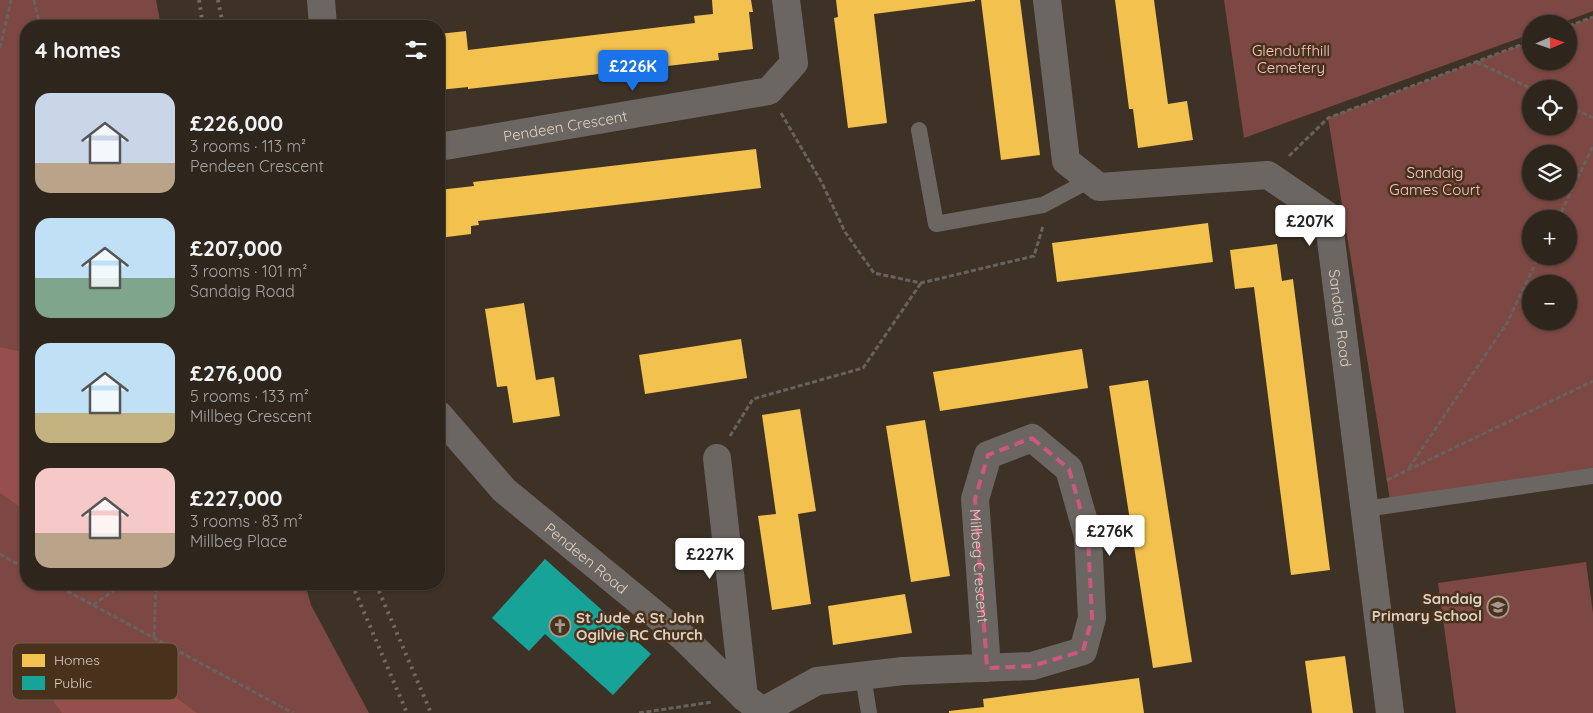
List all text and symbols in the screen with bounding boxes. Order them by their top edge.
north arrow [1522,15,1578,70]
map controls [1522,15,1577,330]
icon: filters [402,36,430,64]
text: 4 homes [35,37,121,63]
park label: Glenduffhill Cemetery [1252,41,1330,77]
pin: £226K [598,49,668,92]
text: £226K [609,56,657,76]
button: locate [1522,80,1577,135]
street label: Pendeen Crescent [502,106,629,145]
text: £226,000 [190,110,283,136]
icon: home [75,113,135,173]
text: 3 rooms · 113 m² [190,136,306,156]
button: layers [1522,145,1577,200]
text: Pendeen Crescent [190,156,324,176]
park label: Sandaig Games Court [1389,163,1481,199]
pin: £207K [1275,204,1345,247]
button: + [1522,210,1577,265]
text: £207K [1286,211,1334,231]
text: £207,000 [190,235,282,261]
icon: home [75,238,135,298]
text: 3 rooms · 101 m² [190,261,307,281]
street label: Sandaig Road [1325,268,1356,368]
button: − [1522,275,1577,330]
text: Sandaig Road [190,281,295,301]
text: £276,000 [190,360,282,386]
icon: home [75,363,135,423]
text: 5 rooms · 133 m² [190,386,309,406]
text: Millbeg Crescent [190,406,312,426]
text: £227,000 [190,485,282,511]
icon: home [75,488,135,548]
street label: Millbeg Crescent [966,508,993,624]
text: 3 rooms · 83 m² [190,511,303,531]
pin: £276K [1075,514,1145,557]
street label: Pendeen Road [541,518,632,598]
text: £276K [1087,521,1133,541]
text: Millbeg Place [190,531,287,551]
pin: £227K [675,538,745,580]
text: £227K [686,544,734,564]
place label: Sandaig Primary School [1372,589,1482,625]
school or university icon: Sandaig Primary School [1486,595,1510,619]
place label: St Jude & St John Ogilvie RC Church [576,608,704,644]
church icon: St Jude & St John Ogilvie RC Church [548,614,572,638]
legend [12,643,178,700]
text: Homes [54,651,100,669]
text: Public [54,674,92,692]

